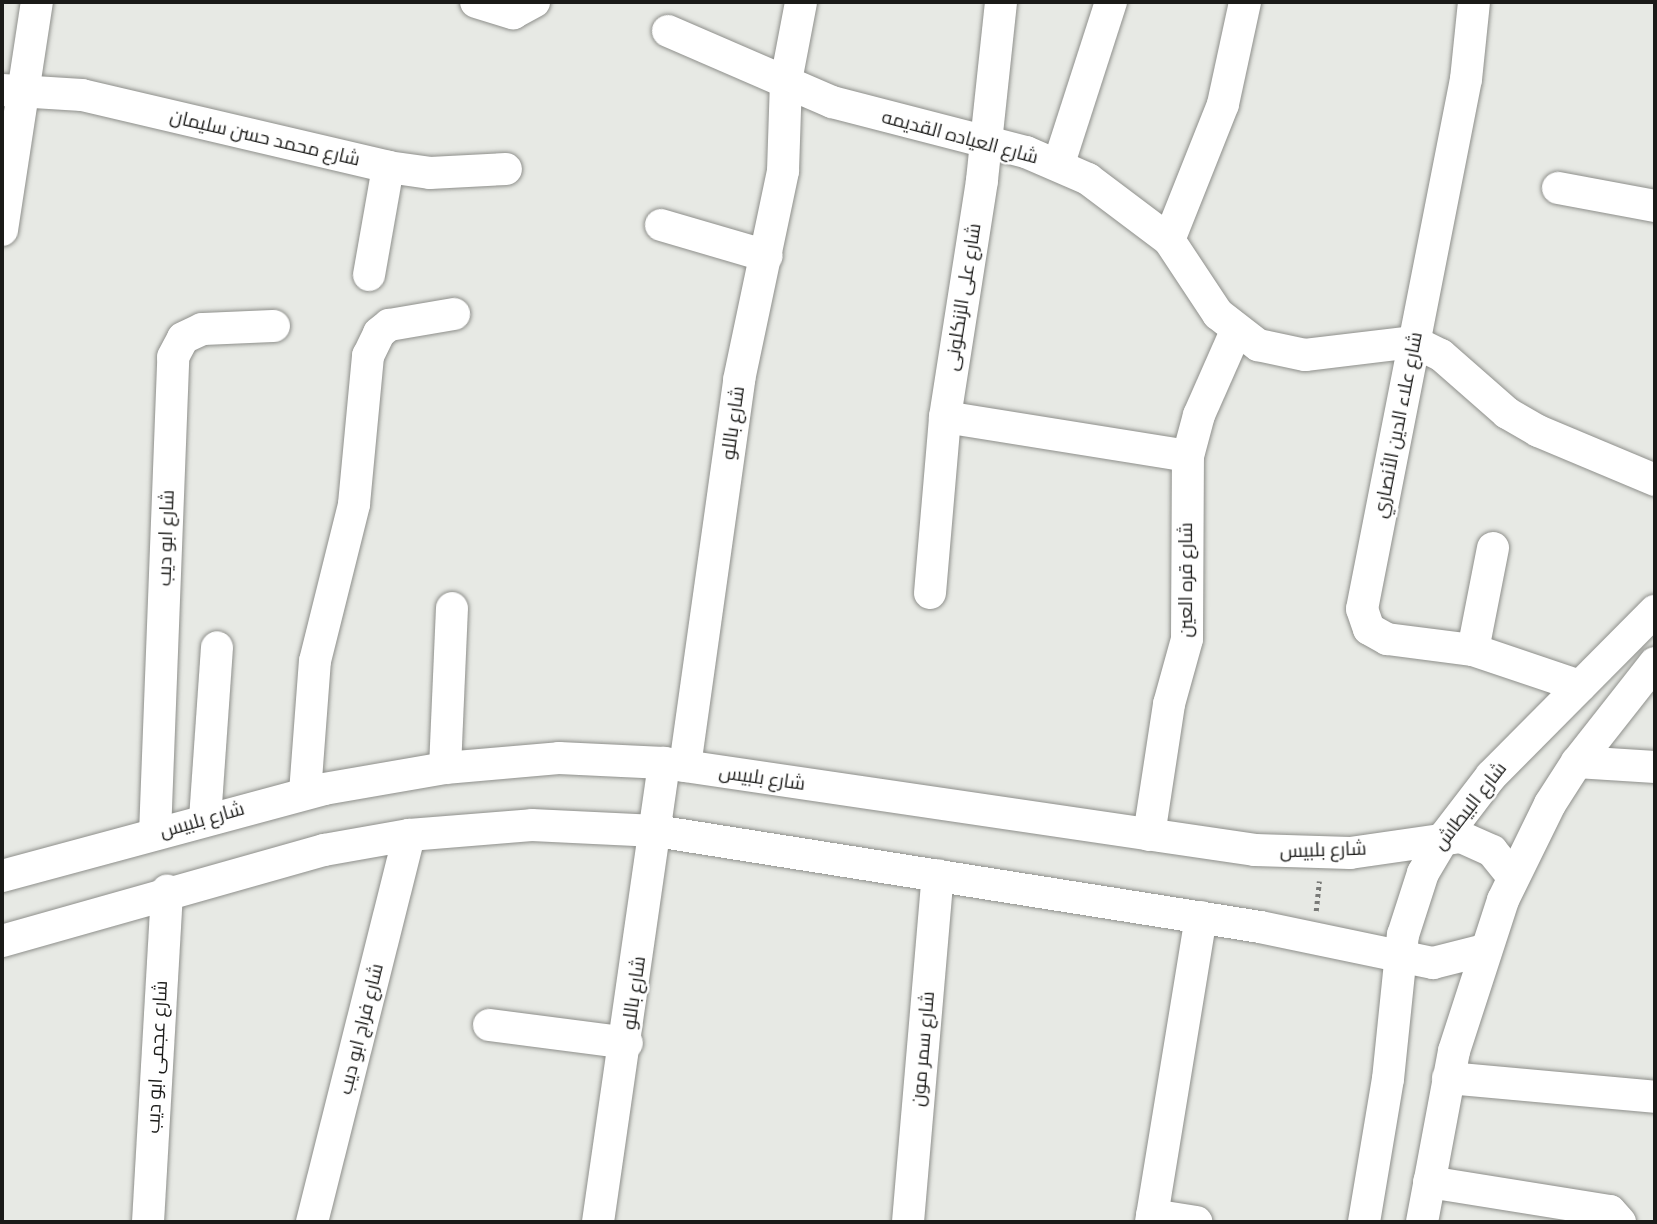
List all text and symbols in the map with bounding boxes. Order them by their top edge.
street label: شارع محمد حسن سليمان [168,105,362,171]
street label: شارع العياده القديمه [879,105,1041,169]
street label: شارع على الزنكلونى [940,222,986,372]
street label: شارع علاء الدين الأنصاري [1369,330,1427,520]
street label: شارع باللو [717,385,749,461]
street label: شارع ابو ديب [153,489,179,587]
street label: شارع قره العين [1175,522,1197,638]
street label: شارع البيطاش [1429,757,1511,855]
street label: شارع بلبيس [717,761,807,795]
street label: شارع بلبيس [157,797,247,843]
street label: شارع بلبيس [1279,837,1367,863]
street label: شارع باللو [618,955,650,1031]
street label: شارع فراج ابو ديب [334,961,388,1097]
street label: شارع عجمى ابو ديب [142,980,172,1134]
street label: شارع سمر مون [907,990,939,1108]

